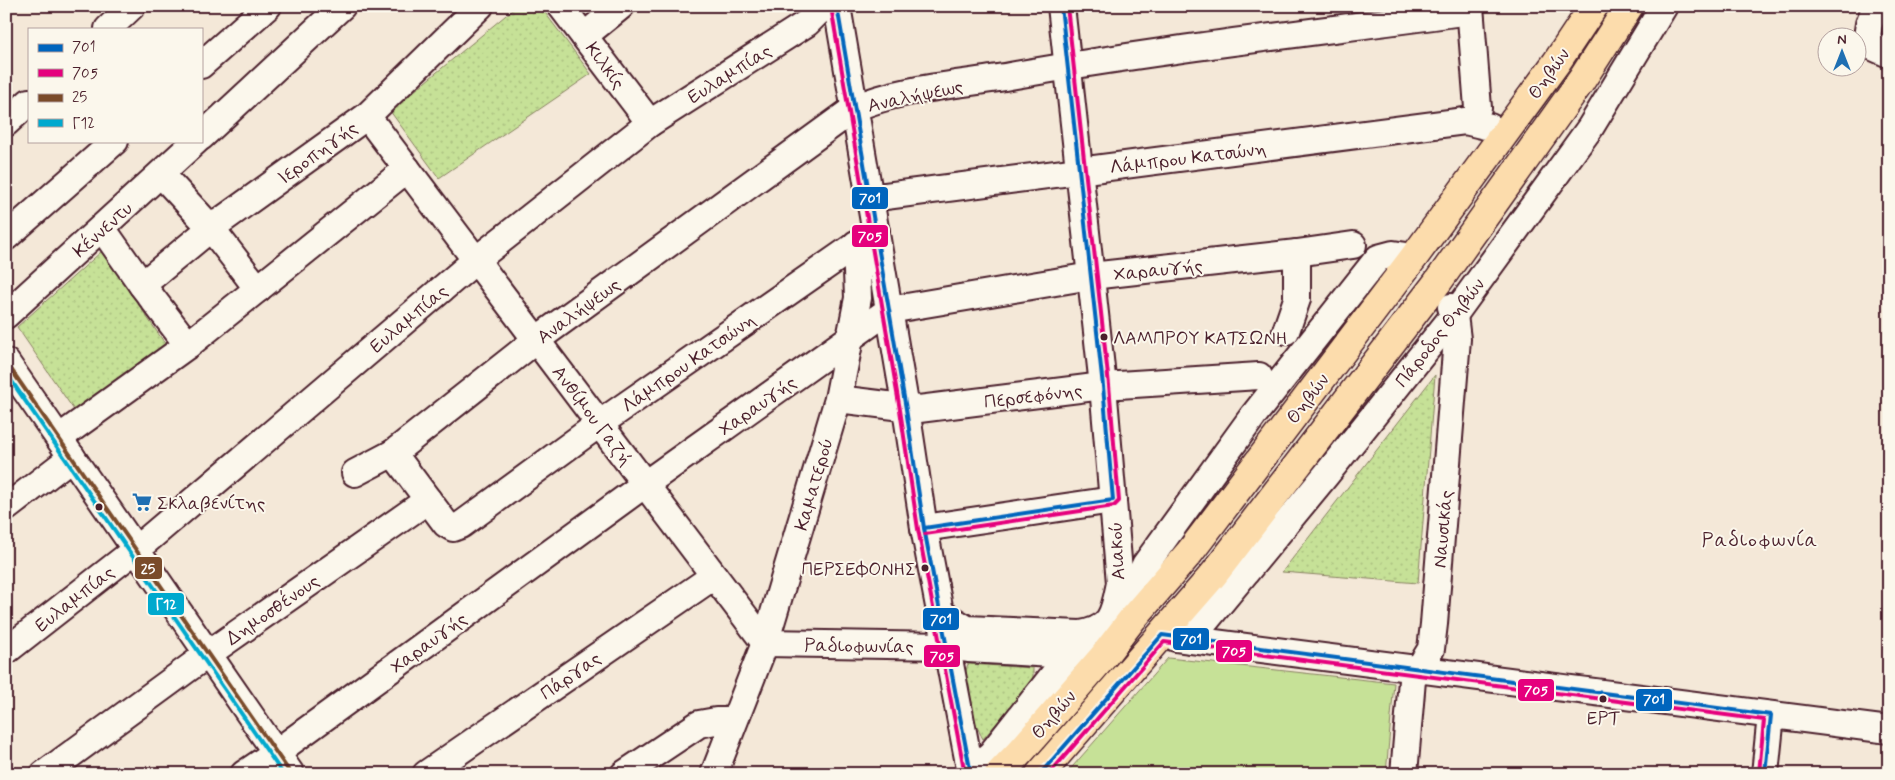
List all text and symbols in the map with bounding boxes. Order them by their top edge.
legend [28,28,202,142]
north arrow [1818,28,1868,78]
text: N [1837,31,1847,49]
street label: Κιλκίς [579,37,630,95]
text: 701 [72,38,96,58]
street label: Ευλαμπίας [683,39,777,110]
street label: Θηβών [1523,43,1576,105]
text: 705 [72,64,98,84]
street label: Αναλήψεως [865,74,965,119]
text: 25 [72,88,87,108]
text: Γ12 [72,114,95,134]
street label: Ιεροπηγής [273,116,363,191]
street label: Λάμπρου Κατσώνη [1108,136,1268,181]
line badge: 701 [851,186,889,210]
text: 701 [859,190,881,208]
street label: Κέννεντυ [68,197,138,264]
line badge: 705 [851,224,889,248]
text: 705 [858,228,882,246]
street label: Χαραυγής [1112,253,1204,288]
street label: Αναλήψεως [532,273,626,350]
street label: Πάροδος Θηβών [1390,273,1491,393]
street label: Ευλαμπίας [365,279,453,359]
street label: Λάμπρου Κατσώνη [617,308,761,419]
place label: ΛΑΜΠΡΟΥ ΚΑΤΣΩΝΗ [1113,327,1287,351]
marker: ΛΑΜΠΡΟΥ ΚΑΤΣΩΝΗ [1099,332,1109,342]
street label: Ανθίμου Γαζή [546,361,638,471]
street label: Θηβών [1281,368,1335,429]
street label: Χαραυγής [714,370,802,442]
street label: Περσεφόνης [983,378,1084,415]
street label: Καματερού [789,435,840,534]
street label: Ναυσικάς [1428,489,1459,569]
supermarket icon: Σκλαβενίτης [131,491,153,513]
place label: Σκλαβενίτης [157,491,265,516]
unlabelled marker [94,502,104,512]
street label: Αιακού [1103,521,1132,581]
district label: Ραδιοφωνία [1702,527,1818,554]
line badge: 25 [134,556,163,580]
place label: ΠΕΡΣΕΦΟΝΗΣ [801,558,916,582]
street label: Ευλαμπίας [30,560,120,638]
text: 25 [141,560,156,578]
marker: ΠΕΡΣΕΦΟΝΗΣ [920,563,930,573]
street label: Δημοσθένους [221,569,325,652]
line badge: Γ12 [147,592,185,616]
text: Γ12 [155,596,177,614]
street label: Χαραυγής [385,607,472,680]
line badge: 701 [922,607,960,631]
text: 701 [930,611,952,629]
line badge: 701 [1172,627,1210,651]
text: 701 [1180,631,1202,649]
street label: Ραδιοφωνίας [804,633,914,660]
line badge: 705 [1215,639,1253,663]
text: 705 [1222,643,1246,661]
line badge: 705 [923,644,961,668]
street label: Πάργας [536,646,606,706]
text: 705 [930,648,954,666]
line badge: 705 [1517,678,1555,702]
text: 705 [1524,682,1548,700]
street label: Θηβών [1026,685,1082,745]
line badge: 701 [1635,688,1673,712]
text: 701 [1643,691,1665,709]
marker: ΕΡΤ [1598,694,1608,704]
place label: ΕΡΤ [1587,707,1620,731]

